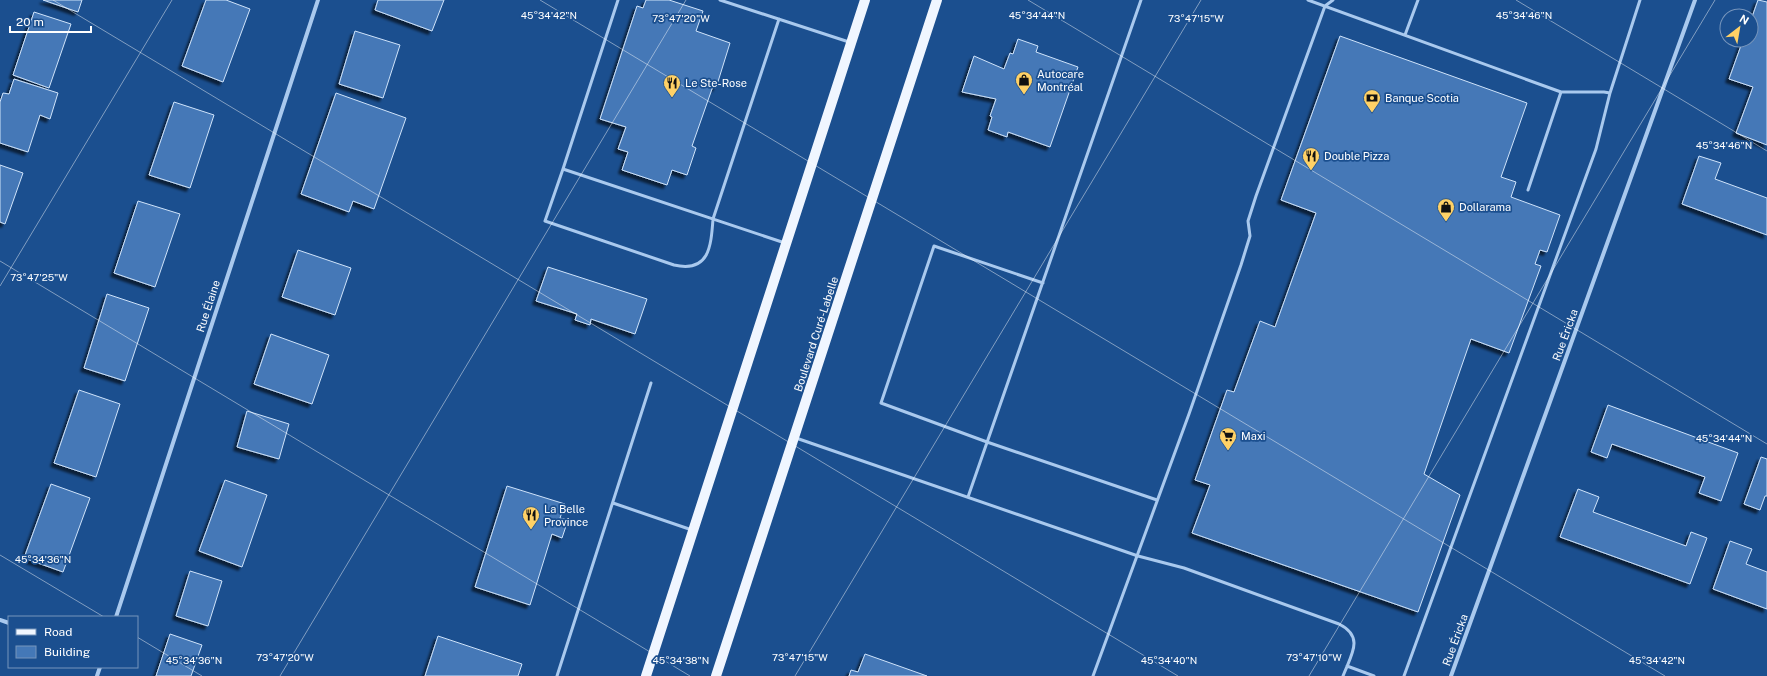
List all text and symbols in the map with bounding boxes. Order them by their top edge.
scale bar [10,8,91,34]
north arrow [1719,8,1759,48]
text: 45°34'42"N [521,9,577,21]
text: 45°34'44"N [1009,9,1065,21]
text: 45°34'46"N [1496,9,1552,21]
text: 73°47'20"W [652,12,710,24]
text: 73°47'15"W [1168,12,1224,24]
text: N [1737,12,1751,27]
text: 20 m [16,15,44,29]
place label: Autocare Montréal [1037,68,1084,93]
shop icon: Autocare Montréal [1014,70,1034,95]
restaurant icon: Le Ste-Rose [662,73,682,98]
place label: Le Ste-Rose [685,77,747,89]
bank icon: Banque Scotia [1362,88,1382,113]
place label: Banque Scotia [1385,92,1459,104]
text: 45°34'46"N [1696,139,1752,151]
restaurant icon: Double Pizza [1301,146,1321,171]
place label: Double Pizza [1324,150,1389,162]
shop icon: Dollarama [1436,197,1456,222]
place label: Dollarama [1459,201,1511,213]
text: 73°47'25"W [10,271,68,283]
street label: Boulevard Curé-Labelle [792,275,840,393]
street label: Rue Élaine [193,278,222,334]
street label: Rue Éricka [1549,307,1580,363]
supermarket icon: Maxi [1218,426,1238,451]
place label: Maxi [1241,430,1266,442]
text: 45°34'44"N [1696,432,1752,444]
place label: La Belle Province [544,503,588,528]
restaurant icon: La Belle Province [521,505,541,530]
text: 45°34'36"N [15,553,71,565]
street label: Rue Éricka [1439,612,1470,668]
legend [8,616,138,668]
text: Road [44,625,72,639]
text: Building [44,645,90,659]
text: 73°47'20"W [256,651,314,663]
text: 73°47'15"W [772,651,828,663]
text: 73°47'10"W [1286,651,1342,663]
text: 45°34'36"N [166,654,222,666]
text: 45°34'38"N [653,654,709,666]
text: 45°34'40"N [1141,654,1197,666]
text: 45°34'42"N [1629,654,1685,666]

